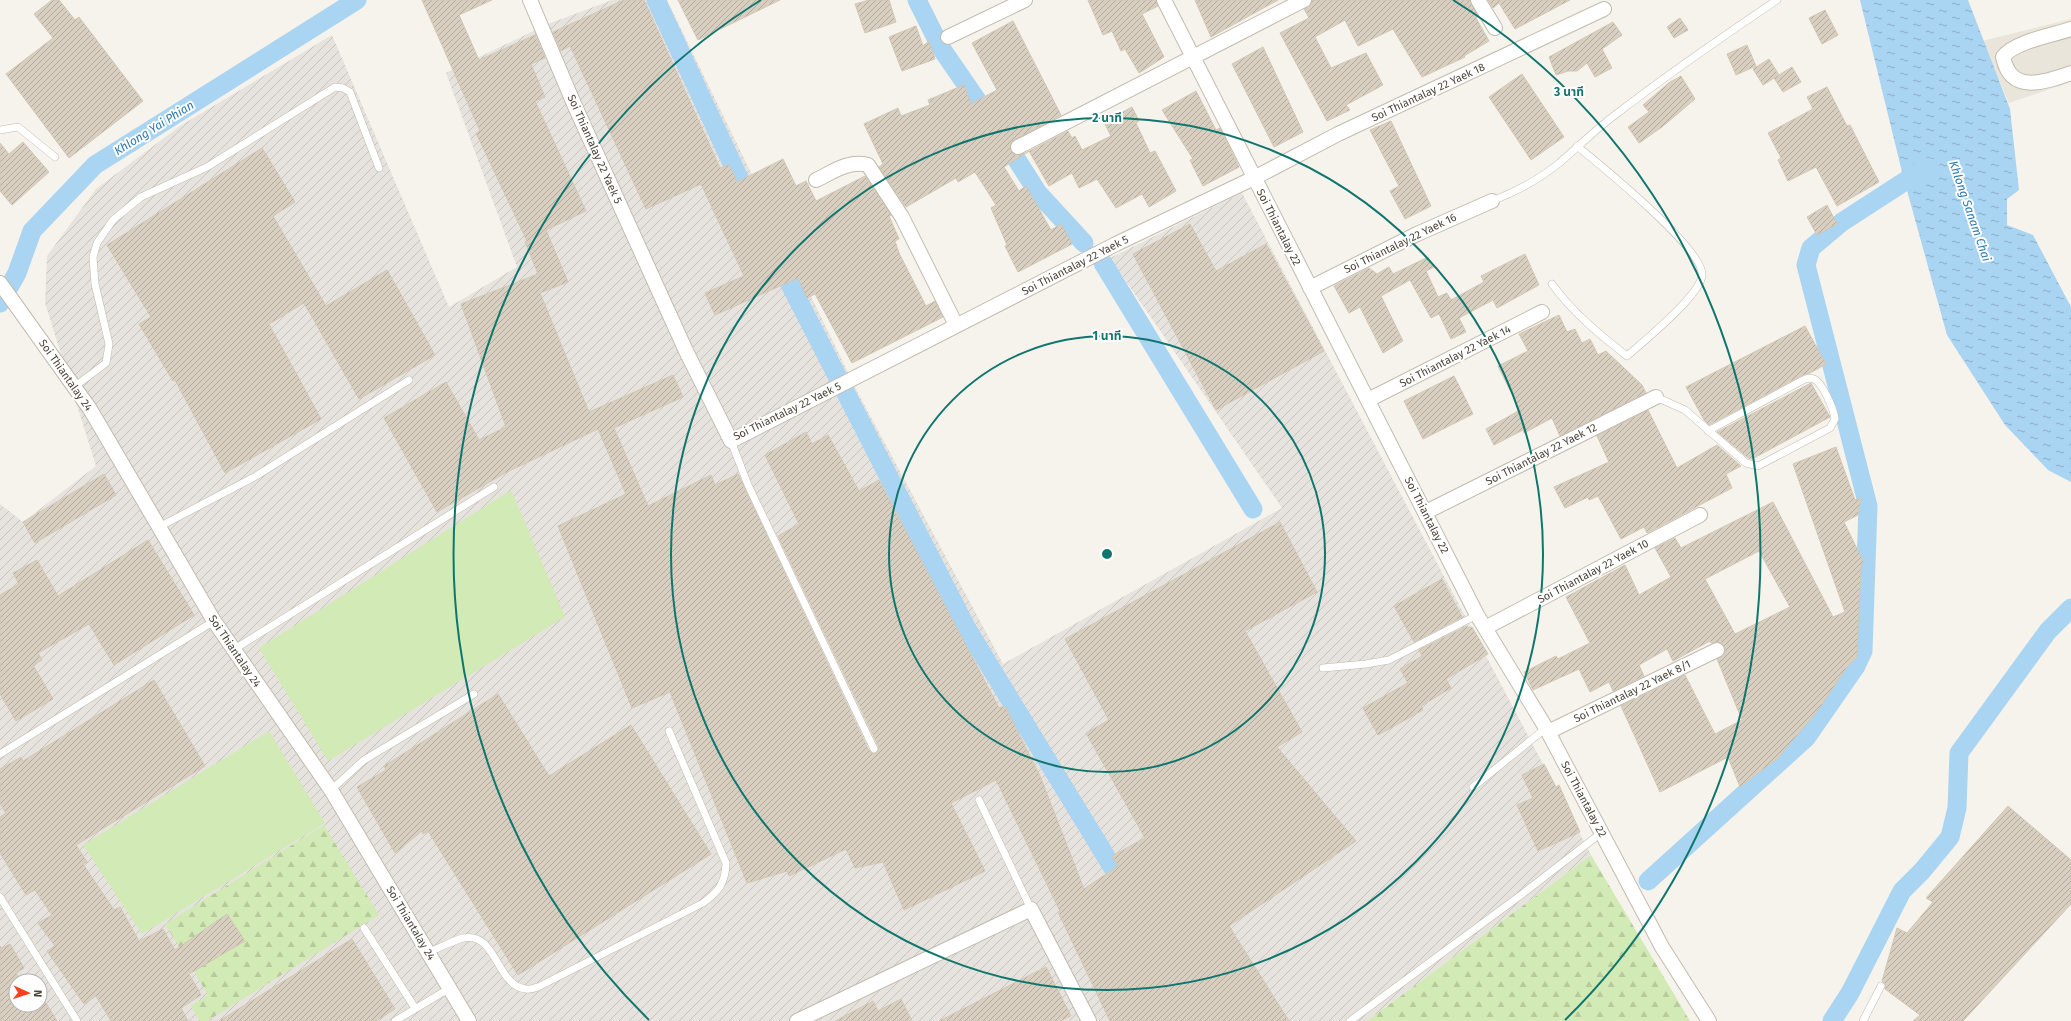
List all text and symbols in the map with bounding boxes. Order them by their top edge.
street label: Soi Thiantalay 22 Yaek 18 [1369,60,1487,124]
text: 3 นาที [1553,85,1584,99]
street label: Soi Thiantalay 22 Yaek 5 [565,93,625,206]
water label: Khlong Yai Phian [112,98,196,158]
text: 2 นาที [1092,111,1122,125]
water label: Khlong Sanam Chai [1946,159,1994,264]
street label: Soi Thiantalay 22 [1254,187,1303,268]
street label: Soi Thiantalay 22 Yaek 16 [1342,211,1459,276]
street label: Soi Thiantalay 22 Yaek 5 [1020,233,1131,298]
street label: Soi Thiantalay 22 Yaek 14 [1397,323,1513,390]
text: 1 นาที [1092,329,1122,343]
street label: Soi Thiantalay 24 [36,337,95,414]
street label: Soi Thiantalay 22 Yaek 5 [731,379,844,443]
street label: Soi Thiantalay 22 Yaek 12 [1484,421,1599,488]
street label: Soi Thiantalay 22 [1402,475,1451,556]
street label: Soi Thiantalay 22 Yaek 10 [1536,537,1651,606]
centre of rings [1100,547,1114,561]
street label: Soi Thiantalay 24 [206,613,264,690]
street label: Soi Thiantalay 22 Yaek 8/1 [1572,657,1693,725]
street label: Soi Thiantalay 22 [1558,759,1609,839]
street label: Soi Thiantalay 24 [383,884,438,963]
north arrow [8,973,48,1013]
text: N [31,990,44,997]

